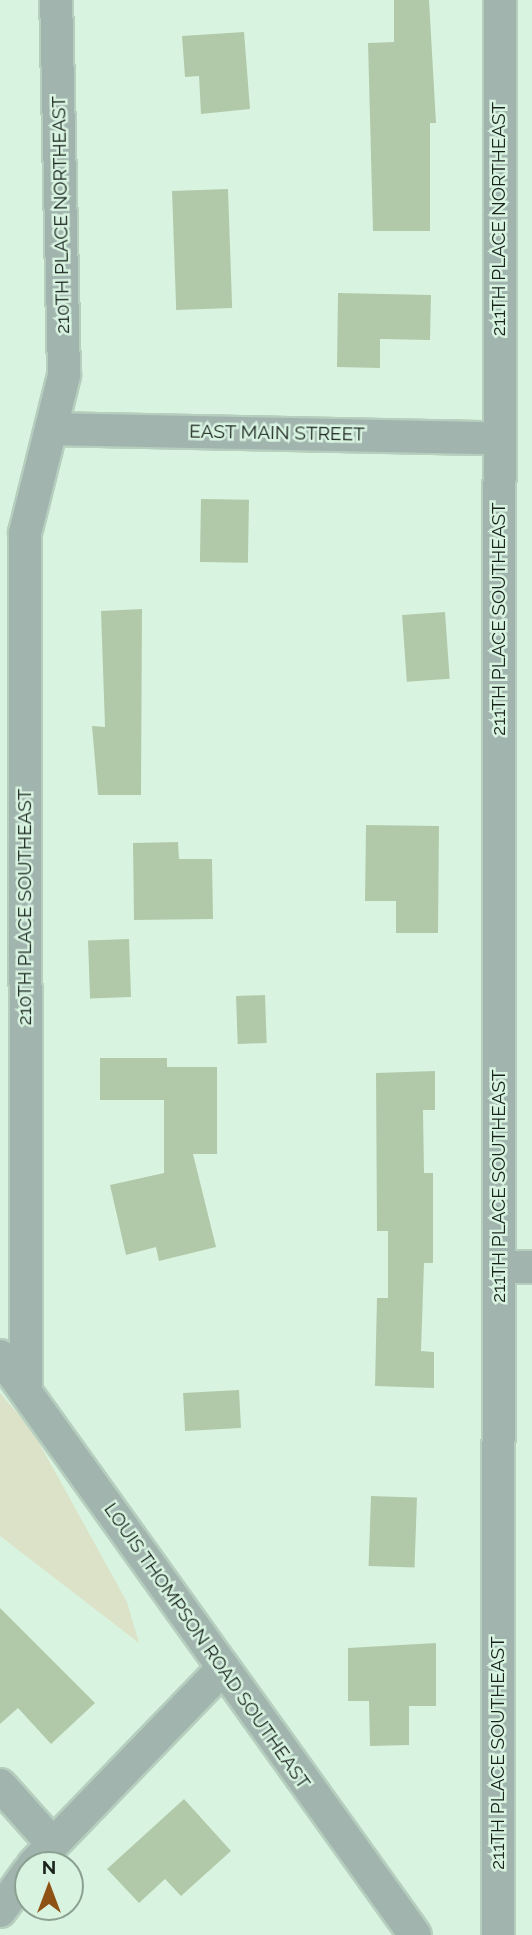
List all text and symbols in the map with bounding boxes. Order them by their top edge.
street label: 210TH PLACE NORTHEAST [48,96,74,334]
street label: 211TH PLACE NORTHEAST [488,102,510,336]
street label: EAST MAIN STREET [189,420,365,446]
street label: 211TH PLACE SOUTHEAST [488,502,510,736]
street label: 210TH PLACE SOUTHEAST [14,789,36,1025]
street label: 211TH PLACE SOUTHEAST [488,1069,510,1303]
street label: LOUIS THOMPSON ROAD SOUTHEAST [99,1498,315,1794]
street label: 211TH PLACE SOUTHEAST [487,1636,509,1870]
north arrow [14,1851,84,1921]
text: N [42,1856,56,1878]

